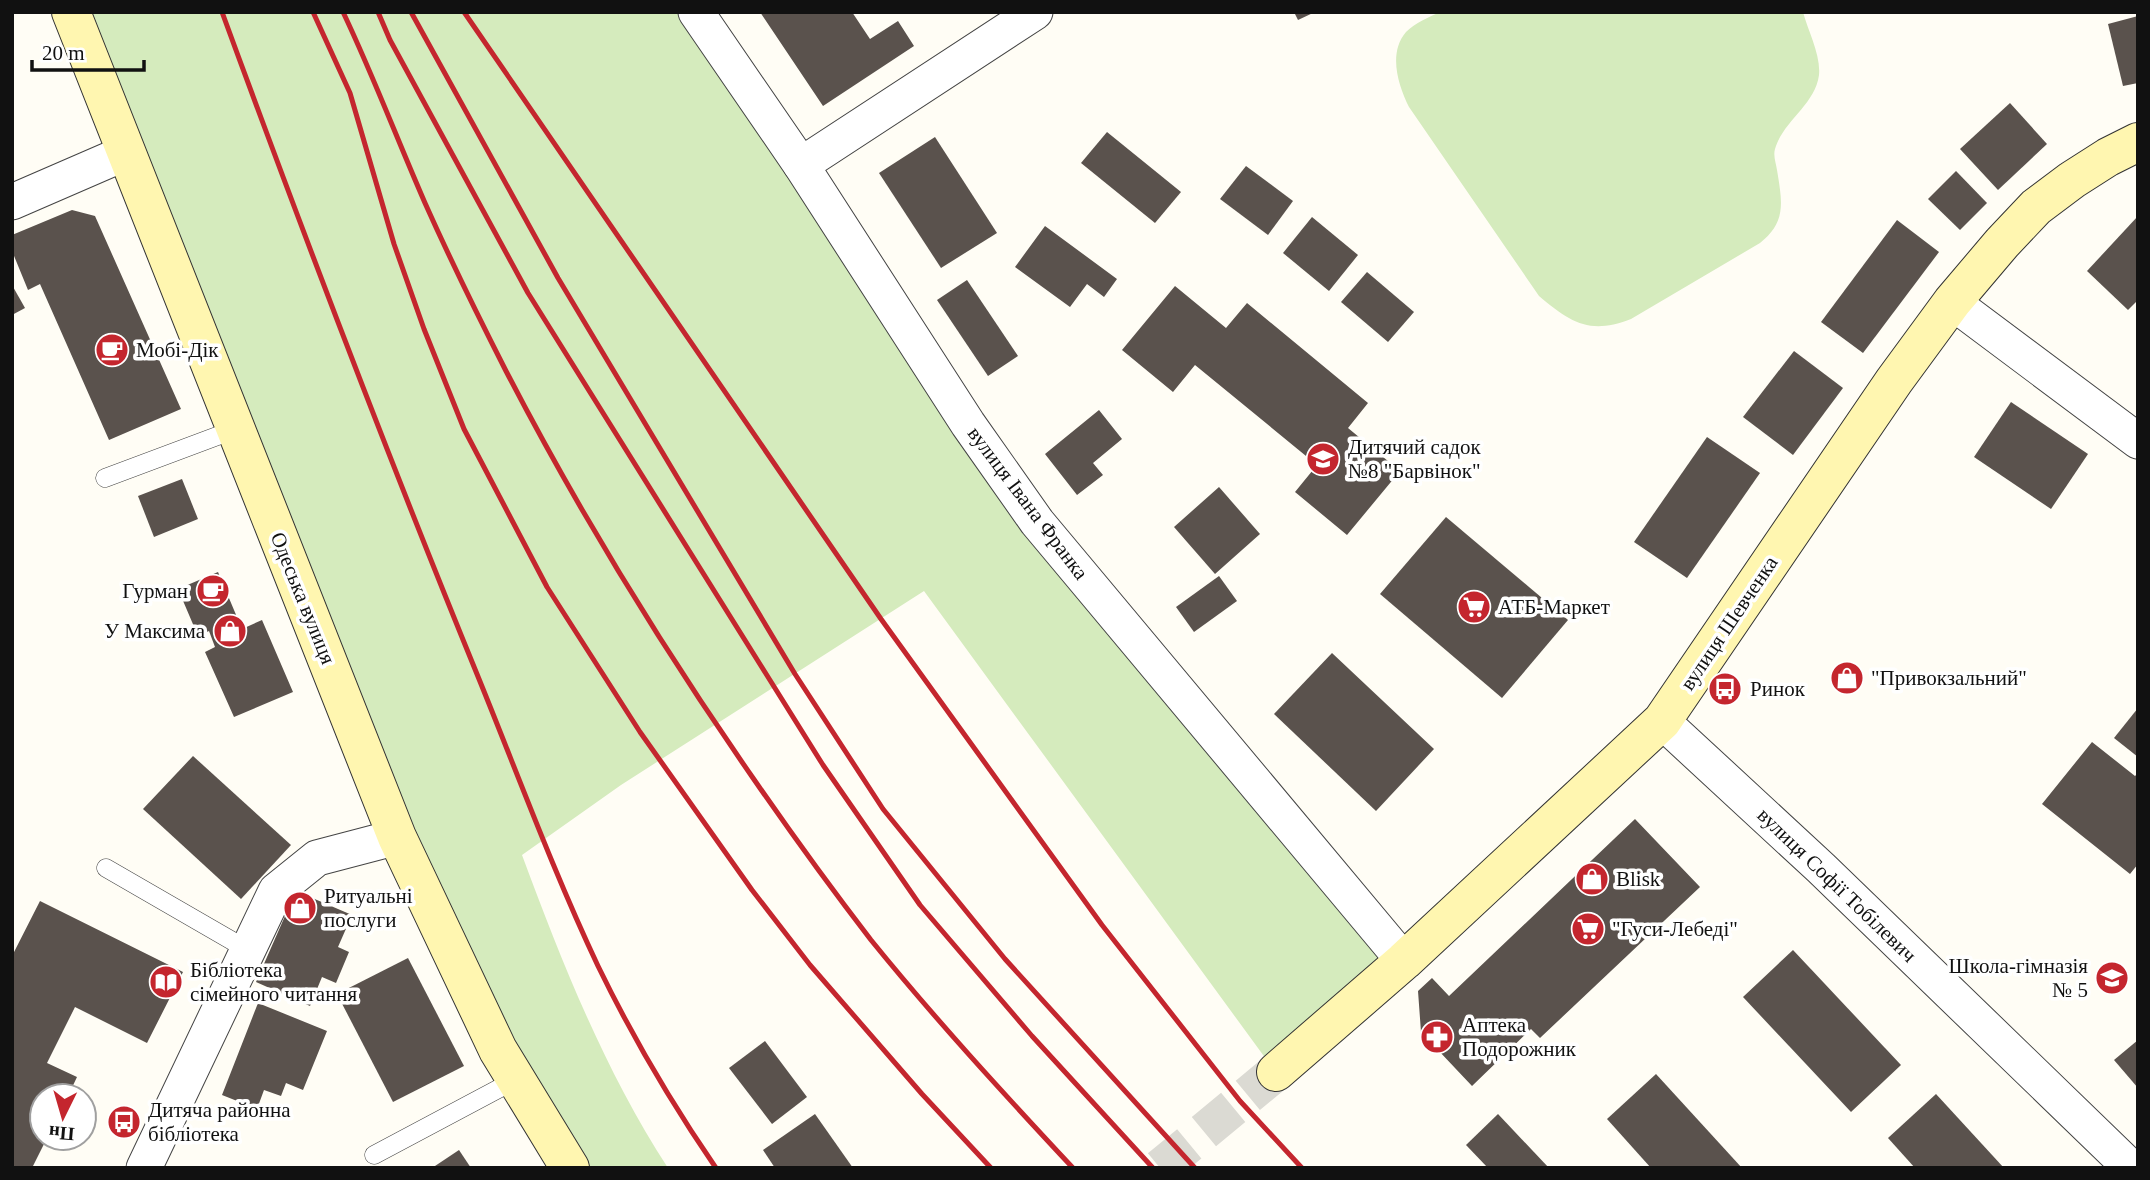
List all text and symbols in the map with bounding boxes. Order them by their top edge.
scale bar [32,28,144,72]
text: 20 m [42,41,85,65]
cafe icon: Мобі-Дік [93,331,131,369]
place label: Мобі-Дік [136,338,219,362]
street label: вулиця Івана Франка [963,422,1094,585]
place label: Дитячий садок №8 "Барвінок" [1348,435,1481,483]
school or university icon: Дитячий садок №8 "Барвінок" [1304,440,1342,478]
street label: Одеська вулиця [266,529,341,668]
street label: вулиця Шевченка [1675,551,1783,695]
cafe icon: Гурман [194,572,232,610]
place label: Гурман [122,579,188,603]
supermarket icon: АТБ-Маркет [1455,588,1493,626]
place label: АТБ-Маркет [1498,595,1610,619]
shop icon: У Максима [211,612,249,650]
place label: У Максима [104,619,206,643]
shop icon: "Привокзальний" [1828,659,1866,697]
place label: "Привокзальний" [1871,666,2027,690]
bus stop icon: Ринок [1706,670,1744,708]
place label: Ринок [1750,677,1806,701]
street label: вулиця Софії Тобілевич [1753,803,1922,967]
shop icon: Blisk [1573,860,1611,898]
place label: Blisk [1616,867,1661,891]
place label: Ритуальні послуги [324,884,413,932]
shop icon: Ритуальні послуги [281,889,319,927]
supermarket icon: "Гуси-Лебеді" [1569,910,1607,948]
place label: "Гуси-Лебеді" [1612,917,1738,941]
place label: Школа-гімназія № 5 [1949,954,2088,1002]
place label: Бібліотека сімейного читання [190,958,358,1006]
school or university icon: Школа-гімназія № 5 [2093,959,2131,997]
library icon: Бібліотека сімейного читання [147,963,185,1001]
place label: Аптека Подорожник [1462,1013,1577,1061]
pharmacy icon: Аптека Подорожник [1418,1018,1456,1056]
north arrow [28,1082,98,1152]
place label: Дитяча районна бібліотека [148,1098,291,1146]
bus stop icon: Дитяча районна бібліотека [105,1103,143,1141]
text: Пн [48,1122,75,1145]

